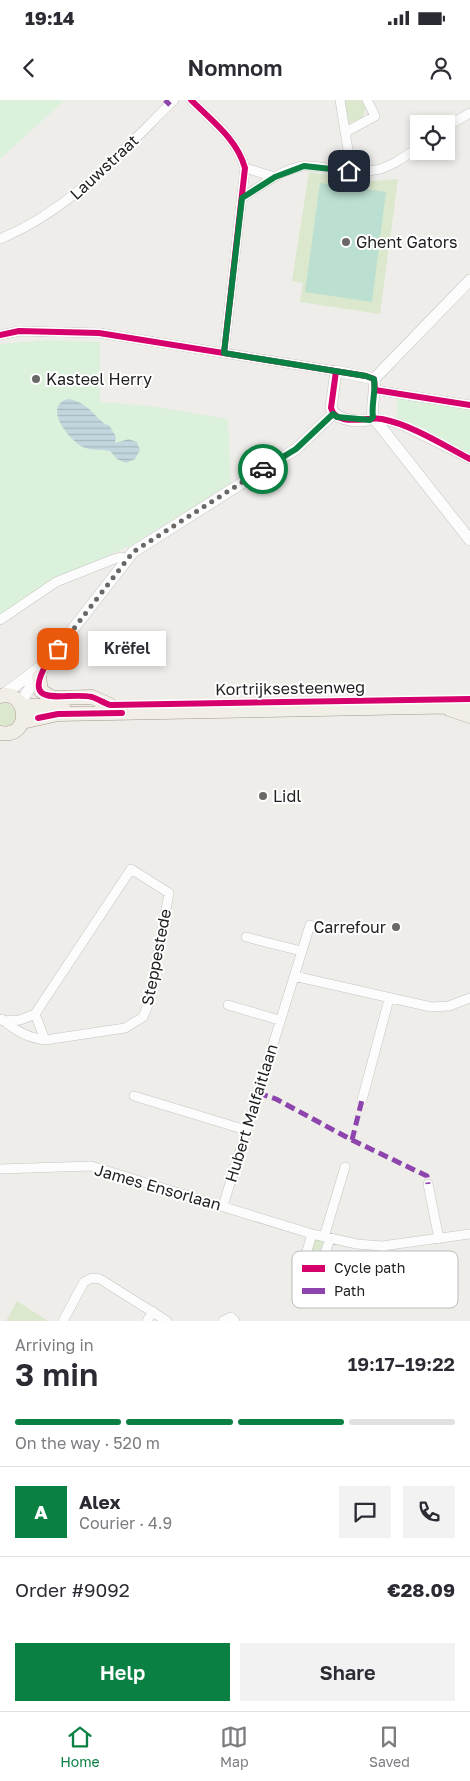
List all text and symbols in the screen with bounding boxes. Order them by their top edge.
text: 19:14 [25,6,75,29]
icon: back [15,54,43,82]
text: Nomnom [188,54,282,81]
icon: person [427,54,455,82]
map controls [410,115,455,160]
button: locate [410,115,455,160]
street label: Lauwstraat [66,130,142,204]
pin [328,150,370,192]
icon: home [335,157,363,185]
place label: Ghent Gators [356,232,457,252]
marker: Ghent Gators [340,236,352,248]
place label: Kasteel Herry [46,369,152,389]
marker: Kasteel Herry [30,373,42,385]
courier [238,444,288,494]
icon: car [249,455,277,483]
pin [37,628,79,670]
callout: Krëfel [88,632,166,666]
icon: bag [44,635,72,663]
text: Krëfel [104,638,150,658]
street label: Kortrijksesteenweg [215,677,365,699]
place label: Lidl [273,786,301,806]
marker: Lidl [257,790,269,802]
street label: Steppestede [137,907,175,1007]
place label: Carrefour [313,917,386,937]
marker: Carrefour [390,921,402,933]
street label: Hubert Malfaitlaan [220,1041,282,1185]
street label: James Ensorlaan [92,1159,224,1215]
legend [292,1251,458,1308]
text: Cycle path [334,1259,405,1276]
text: Path [334,1282,365,1299]
text: Arriving in [15,1335,94,1355]
text: 19:17–19:22 [348,1352,455,1375]
text: 3 min [15,1355,98,1393]
text: On the way · 520 m [15,1433,160,1453]
button: chat [339,1486,391,1538]
button: phone [403,1486,455,1538]
text: Alex [79,1490,120,1513]
text: A [34,1500,48,1523]
text: Courier · 4.9 [79,1513,172,1533]
text: Order #9092 [15,1578,130,1601]
text: €28.09 [387,1578,455,1601]
button: Help [15,1643,230,1701]
button: Share [240,1643,455,1701]
tab: Home [60,1723,100,1770]
tab: Map [220,1723,249,1770]
tab: Saved [369,1723,410,1770]

